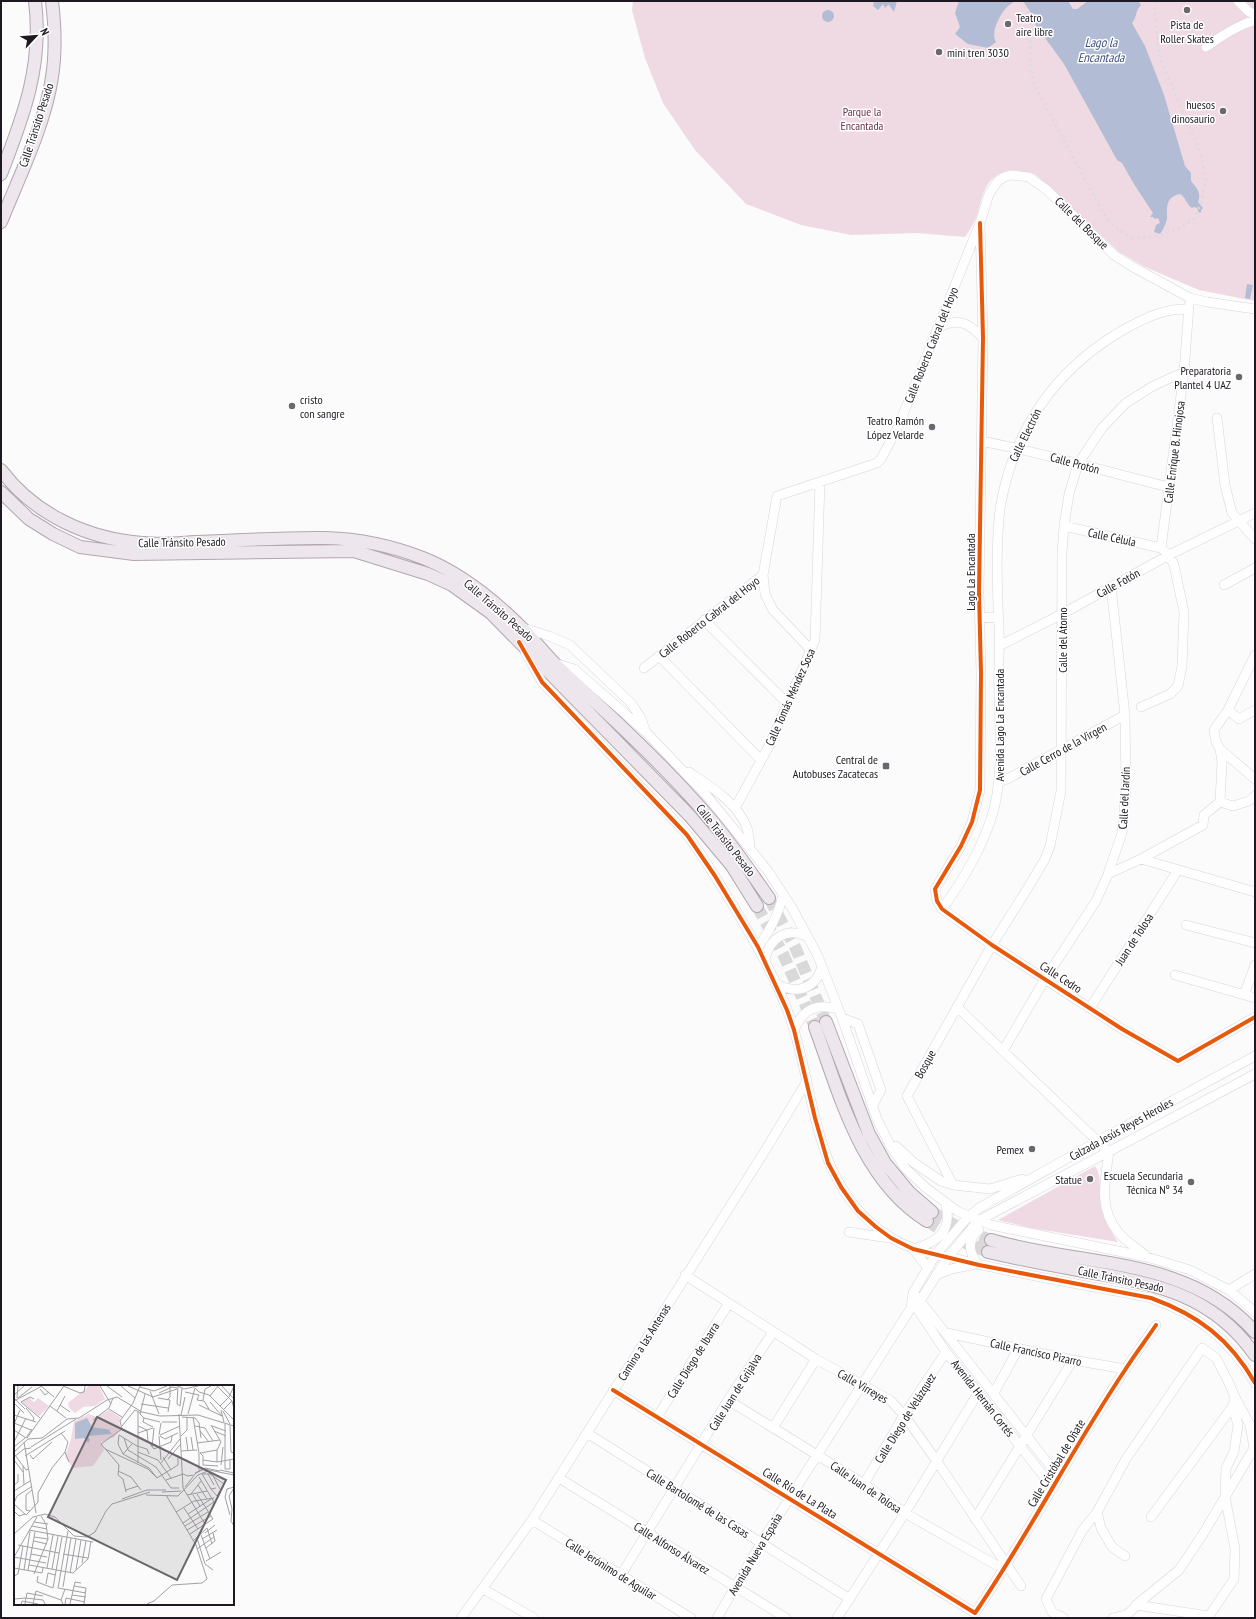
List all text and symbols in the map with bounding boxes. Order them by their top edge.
marker: Pista de Roller Skates [1182,5,1192,15]
place label: Teatro aire libre [1016,10,1053,39]
north arrow [16,16,56,56]
place label: Pista de Roller Skates [1160,17,1214,46]
marker: Teatro aire libre [1003,19,1013,29]
text: N [37,26,53,37]
water label: Lago la Encantada [1078,34,1125,66]
place label: mini tren 3030 [947,45,1009,60]
marker: mini tren 3030 [934,47,944,57]
street label: Calle Tránsito Pesado [15,81,57,169]
place label: huesos dinosaurio [1172,97,1215,126]
park label: Parque la Encantada [841,104,884,133]
marker: huesos dinosaurio [1218,106,1228,116]
street label: Calle del Bosque [1052,194,1112,252]
street label: Calle Roberto Cabral del Hoyo [901,285,961,405]
place label: Preparatoria Plantel 4 UAZ [1174,363,1231,392]
marker: Preparatoria Plantel 4 UAZ [1234,372,1244,382]
place label: cristo con sangre [300,392,345,421]
street label: Calle Enrique B. Hinojosa [1160,400,1188,504]
marker: cristo con sangre [287,401,297,411]
street label: Calle Electrón [1006,406,1044,464]
place label: Teatro Ramón López Velarde [867,413,924,442]
marker: Teatro Ramón López Velarde [927,422,937,432]
street label: Calle Protón [1049,449,1101,477]
street label: Calle Célula [1086,525,1138,549]
street label: Lago La Encantada [963,533,978,611]
street label: Calle Tránsito Pesado [138,534,226,550]
street label: Calle Fotón [1094,565,1142,601]
street label: Calle Roberto Cabral del Hoyo [656,573,762,661]
street label: Calle Tránsito Pesado [461,576,537,644]
street label: Calle del Átomo [1055,607,1070,673]
street label: Calle Tomás Méndez Sosa [762,646,818,748]
street label: Avenida Lago La Encantada [992,668,1007,781]
street label: Calle Cerro de la Virgen [1017,719,1109,779]
place label: Central de Autobuses Zacatecas [793,752,878,781]
marker: Central de Autobuses Zacatecas [881,761,891,771]
street label: Calle del Jardín [1115,766,1133,830]
street label: Calle Tránsito Pesado [693,801,759,879]
street label: Juan de Tolosa [1111,910,1157,969]
street label: Calle Cedro [1037,958,1085,996]
street label: Bosque [911,1047,939,1081]
street label: Calzada Jesús Reyes Heroles [1067,1094,1175,1164]
place label: Pemex [996,1142,1024,1157]
marker: Pemex [1027,1144,1037,1154]
place label: Escuela Secundaria Técnica Nº 34 [1104,1168,1184,1197]
place label: Statue [1055,1172,1082,1187]
marker: Statue [1085,1174,1095,1184]
marker: Escuela Secundaria Técnica Nº 34 [1186,1177,1196,1187]
street label: Calle Tránsito Pesado [1077,1263,1165,1295]
street label: Camino a las Antenas [614,1301,674,1383]
street label: Calle Diego de Ibarra [664,1319,722,1401]
street label: Calle Francisco Pizarro [989,1335,1083,1369]
street label: Calle Juan de Grijalva [705,1351,765,1433]
street label: Avenida Hernán Cortés [948,1356,1018,1440]
street label: Calle Virreyes [835,1366,891,1406]
street label: Calle Diego de Velázquez [871,1370,939,1466]
inset map [14,1385,234,1605]
street label: Calle Cristóbal de Oñate [1024,1416,1088,1510]
street label: Calle Juan de Tolosa [828,1458,905,1516]
street label: Calle Río de La Plata [760,1464,840,1522]
street label: Calle Bartolomé de las Casas [644,1465,752,1541]
street label: Avenida Nueva España [725,1510,785,1598]
street label: Calle Alfonso Álvarez [631,1519,713,1577]
street label: Calle Jerónimo de Aguilar [563,1535,660,1603]

